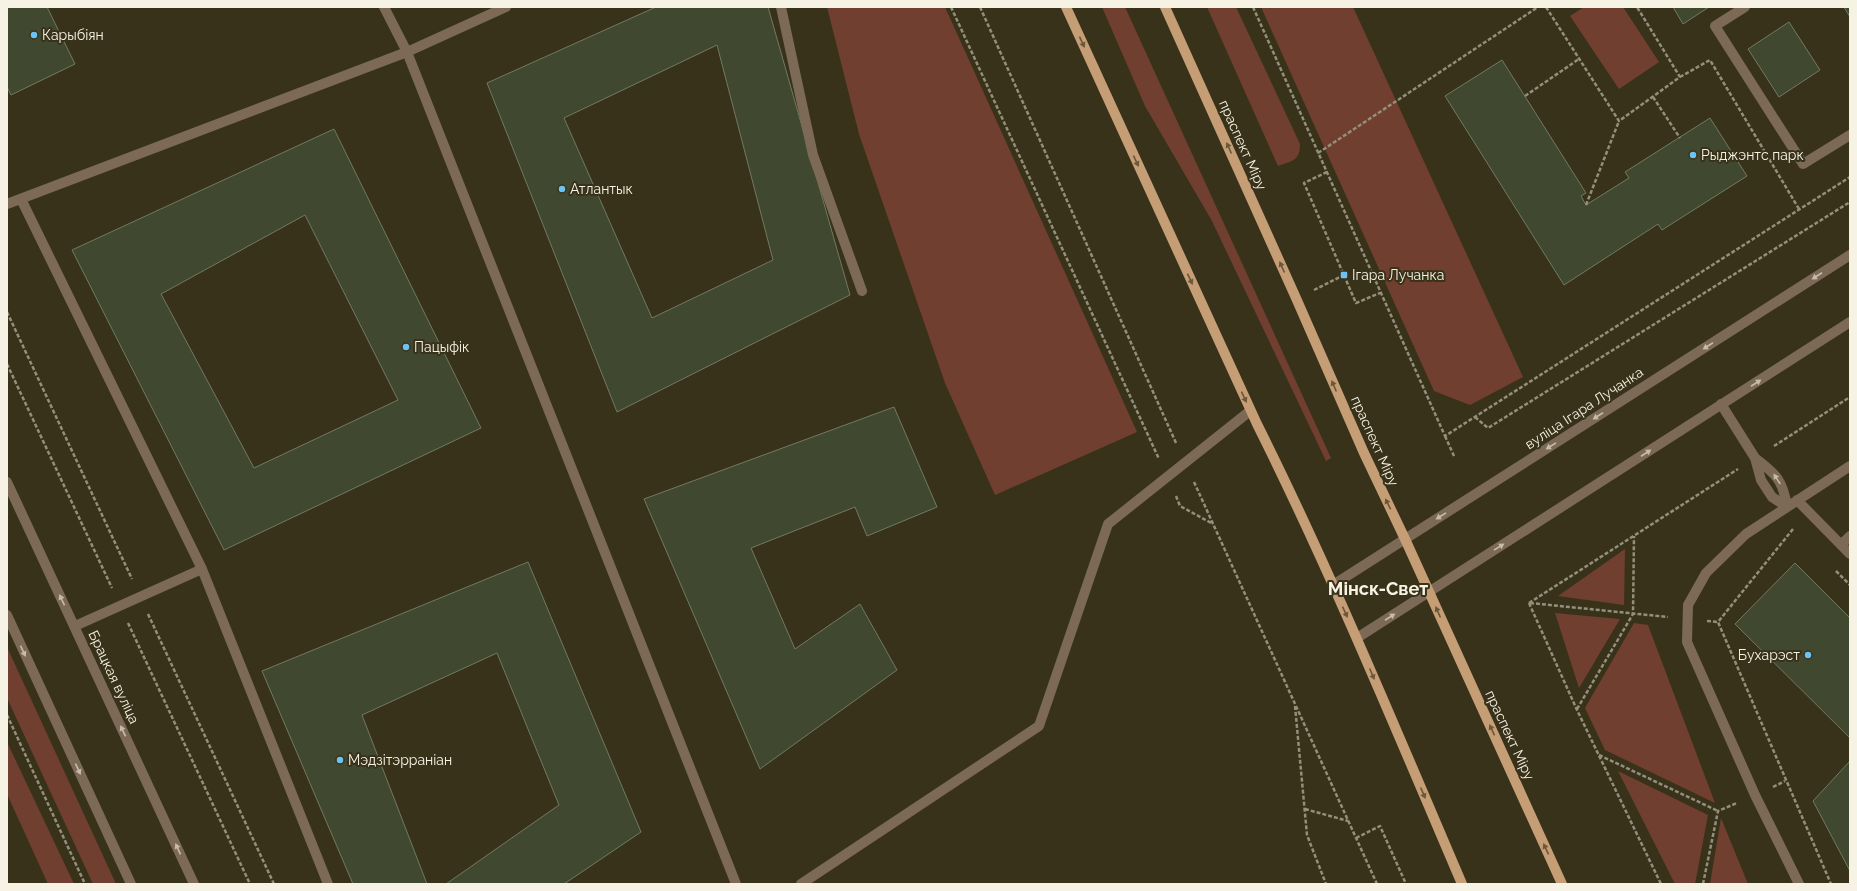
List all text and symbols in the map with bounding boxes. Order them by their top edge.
place label: Карыбіян [42,27,104,43]
marker: Карыбіян [29,30,39,40]
one-way arrow [1079,37,1085,48]
street label: праспект Міру [1216,97,1270,193]
one-way arrow [1226,143,1232,154]
place label: Рыджэнтс парк [1701,147,1804,163]
marker: Рыджэнтс парк [1688,150,1698,160]
one-way arrow [1133,155,1139,166]
place label: Атлантык [570,181,633,197]
marker: Атлантык [557,184,567,194]
one-way arrow [1279,261,1285,272]
place label: Ігара Лучанка [1352,267,1444,283]
marker: Ігара Лучанка [1339,270,1349,280]
one-way arrow [1812,272,1822,280]
one-way arrow [1187,273,1193,284]
place label: Пацыфік [414,339,469,355]
marker: Пацыфік [401,342,411,352]
one-way arrow [1702,342,1713,350]
street label: вуліца Ігара Лучанка [1522,364,1646,452]
one-way arrow [1331,379,1337,391]
one-way arrow [1750,379,1762,386]
one-way arrow [1241,391,1247,403]
street label: праспект Міру [1348,393,1402,489]
one-way arrow [1593,412,1603,420]
one-way arrow [1546,442,1556,450]
one-way arrow [1640,449,1652,456]
one-way arrow [1773,474,1781,484]
one-way arrow [1385,498,1391,510]
one-way arrow [1435,513,1447,520]
one-way arrow [1494,543,1504,551]
district label: Мінск-Свет [1328,578,1428,599]
one-way arrow [59,594,65,606]
one-way arrow [1342,606,1348,617]
one-way arrow [1435,606,1441,618]
one-way arrow [1385,613,1395,621]
street label: Брацкая вуліца [85,628,143,726]
one-way arrow [20,645,26,656]
place label: Бухарэст [1738,647,1800,663]
marker: Бухарэст [1803,650,1813,660]
one-way arrow [1369,668,1375,679]
street label: праспект Міру [1482,688,1538,783]
one-way arrow [120,725,126,736]
one-way arrow [1489,725,1495,736]
place label: Мэдзітэрраніан [348,752,452,768]
marker: Мэдзітэрраніан [335,755,345,765]
one-way arrow [75,763,81,774]
one-way arrow [1420,788,1426,799]
one-way arrow [175,843,181,854]
one-way arrow [1543,843,1549,854]

